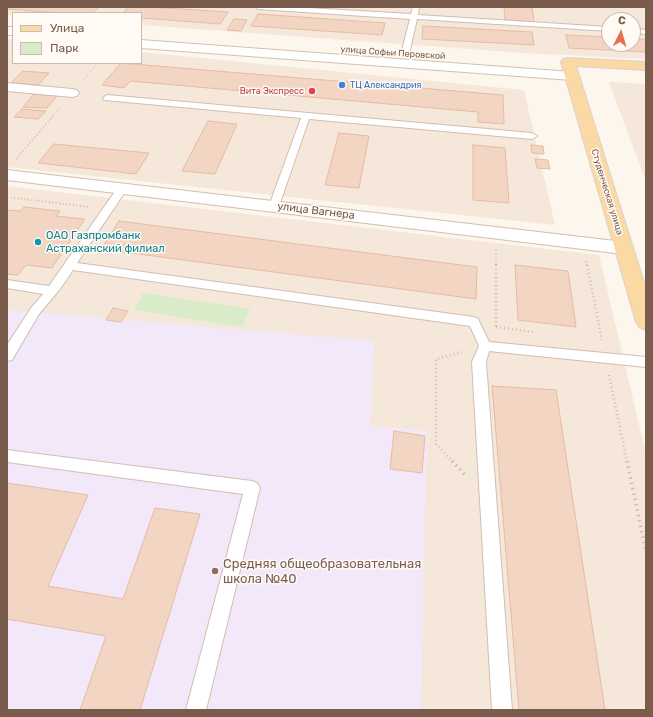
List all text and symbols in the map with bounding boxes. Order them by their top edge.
legend [12,12,142,64]
north arrow [601,12,641,52]
text: С [618,14,626,27]
text: Улица [50,21,84,35]
text: Парк [50,41,79,55]
street label: улица Софьи Перовской [340,44,446,62]
marker: ТЦ Александрия [337,80,347,90]
place label: ТЦ Александрия [350,80,421,90]
place label: Вита Экспресс [240,86,304,96]
marker: Вита Экспресс [307,86,317,96]
street label: Студенческая улица [589,148,625,236]
street label: улица Вагнера [277,200,355,222]
place label: ОАО Газпромбанк Астраханский филиал [46,229,165,255]
marker: ОАО Газпромбанк Астраханский филиал [33,237,43,247]
place label: Средняя общеобразовательная школа №40 [223,556,421,587]
marker: Средняя общеобразовательная школа №40 [210,566,220,576]

